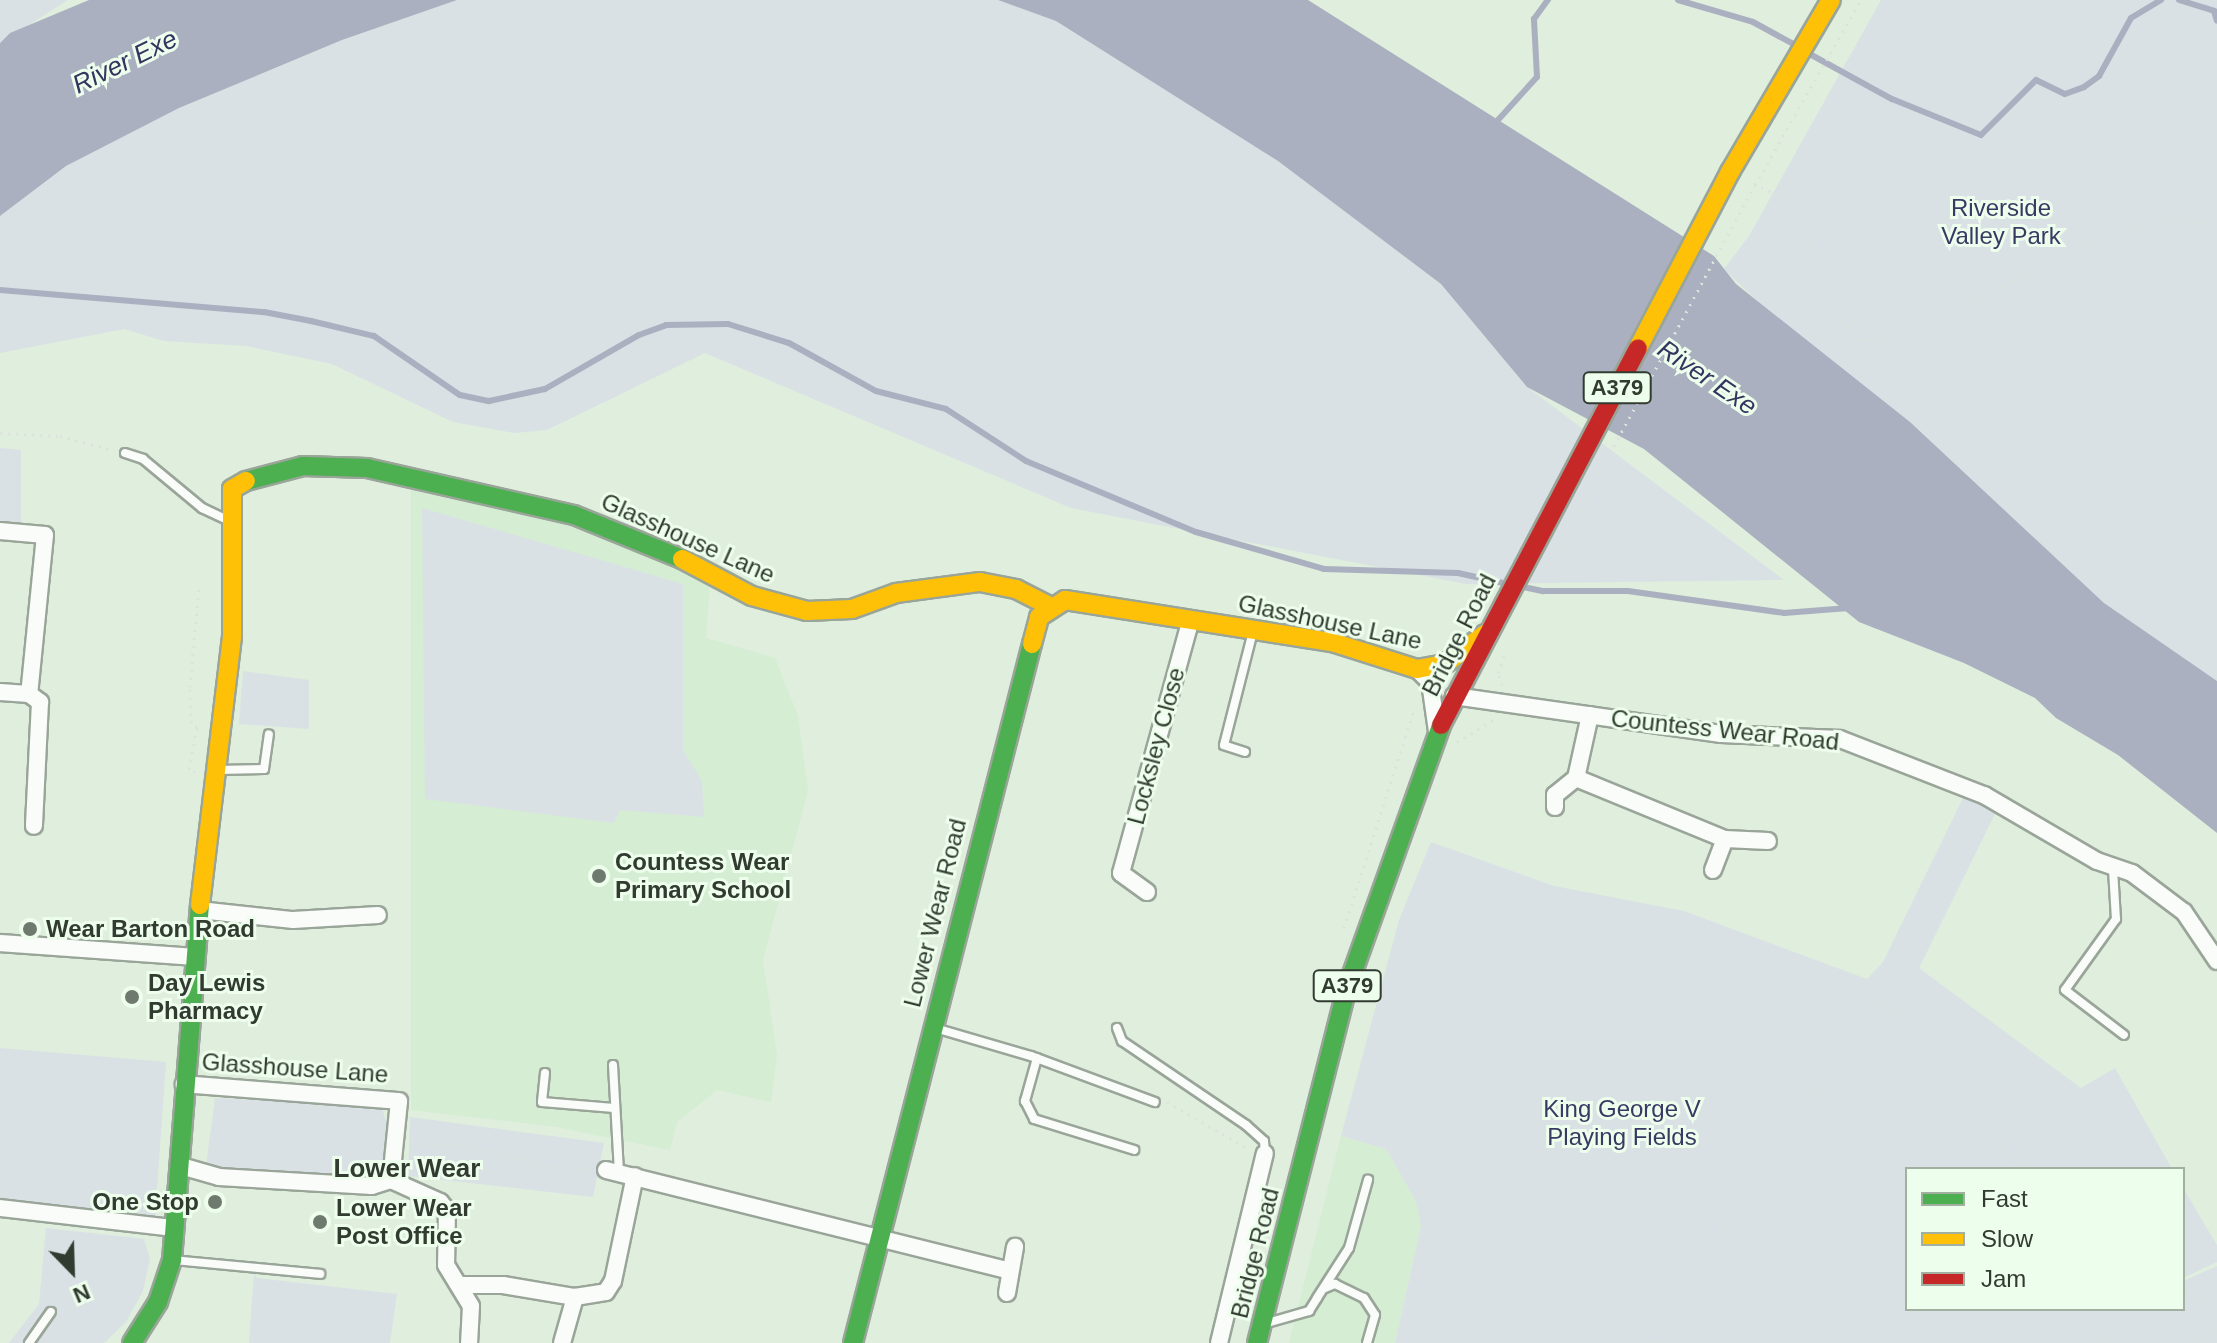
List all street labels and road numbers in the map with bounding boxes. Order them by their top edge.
road number: A379 [1581,370,1653,406]
street label: Glasshouse Lane [597,487,779,589]
street label: Bridge Road [1416,569,1502,701]
street label: Glasshouse Lane [1236,588,1424,656]
street label: Locksley Close [1121,664,1191,828]
street label: Countess Wear Road [1610,704,1840,756]
street label: Lower Wear Road [898,816,972,1010]
road number: A379 [1311,968,1383,1004]
street label: Glasshouse Lane [201,1047,389,1089]
street label: Bridge Road [1225,1185,1285,1321]

